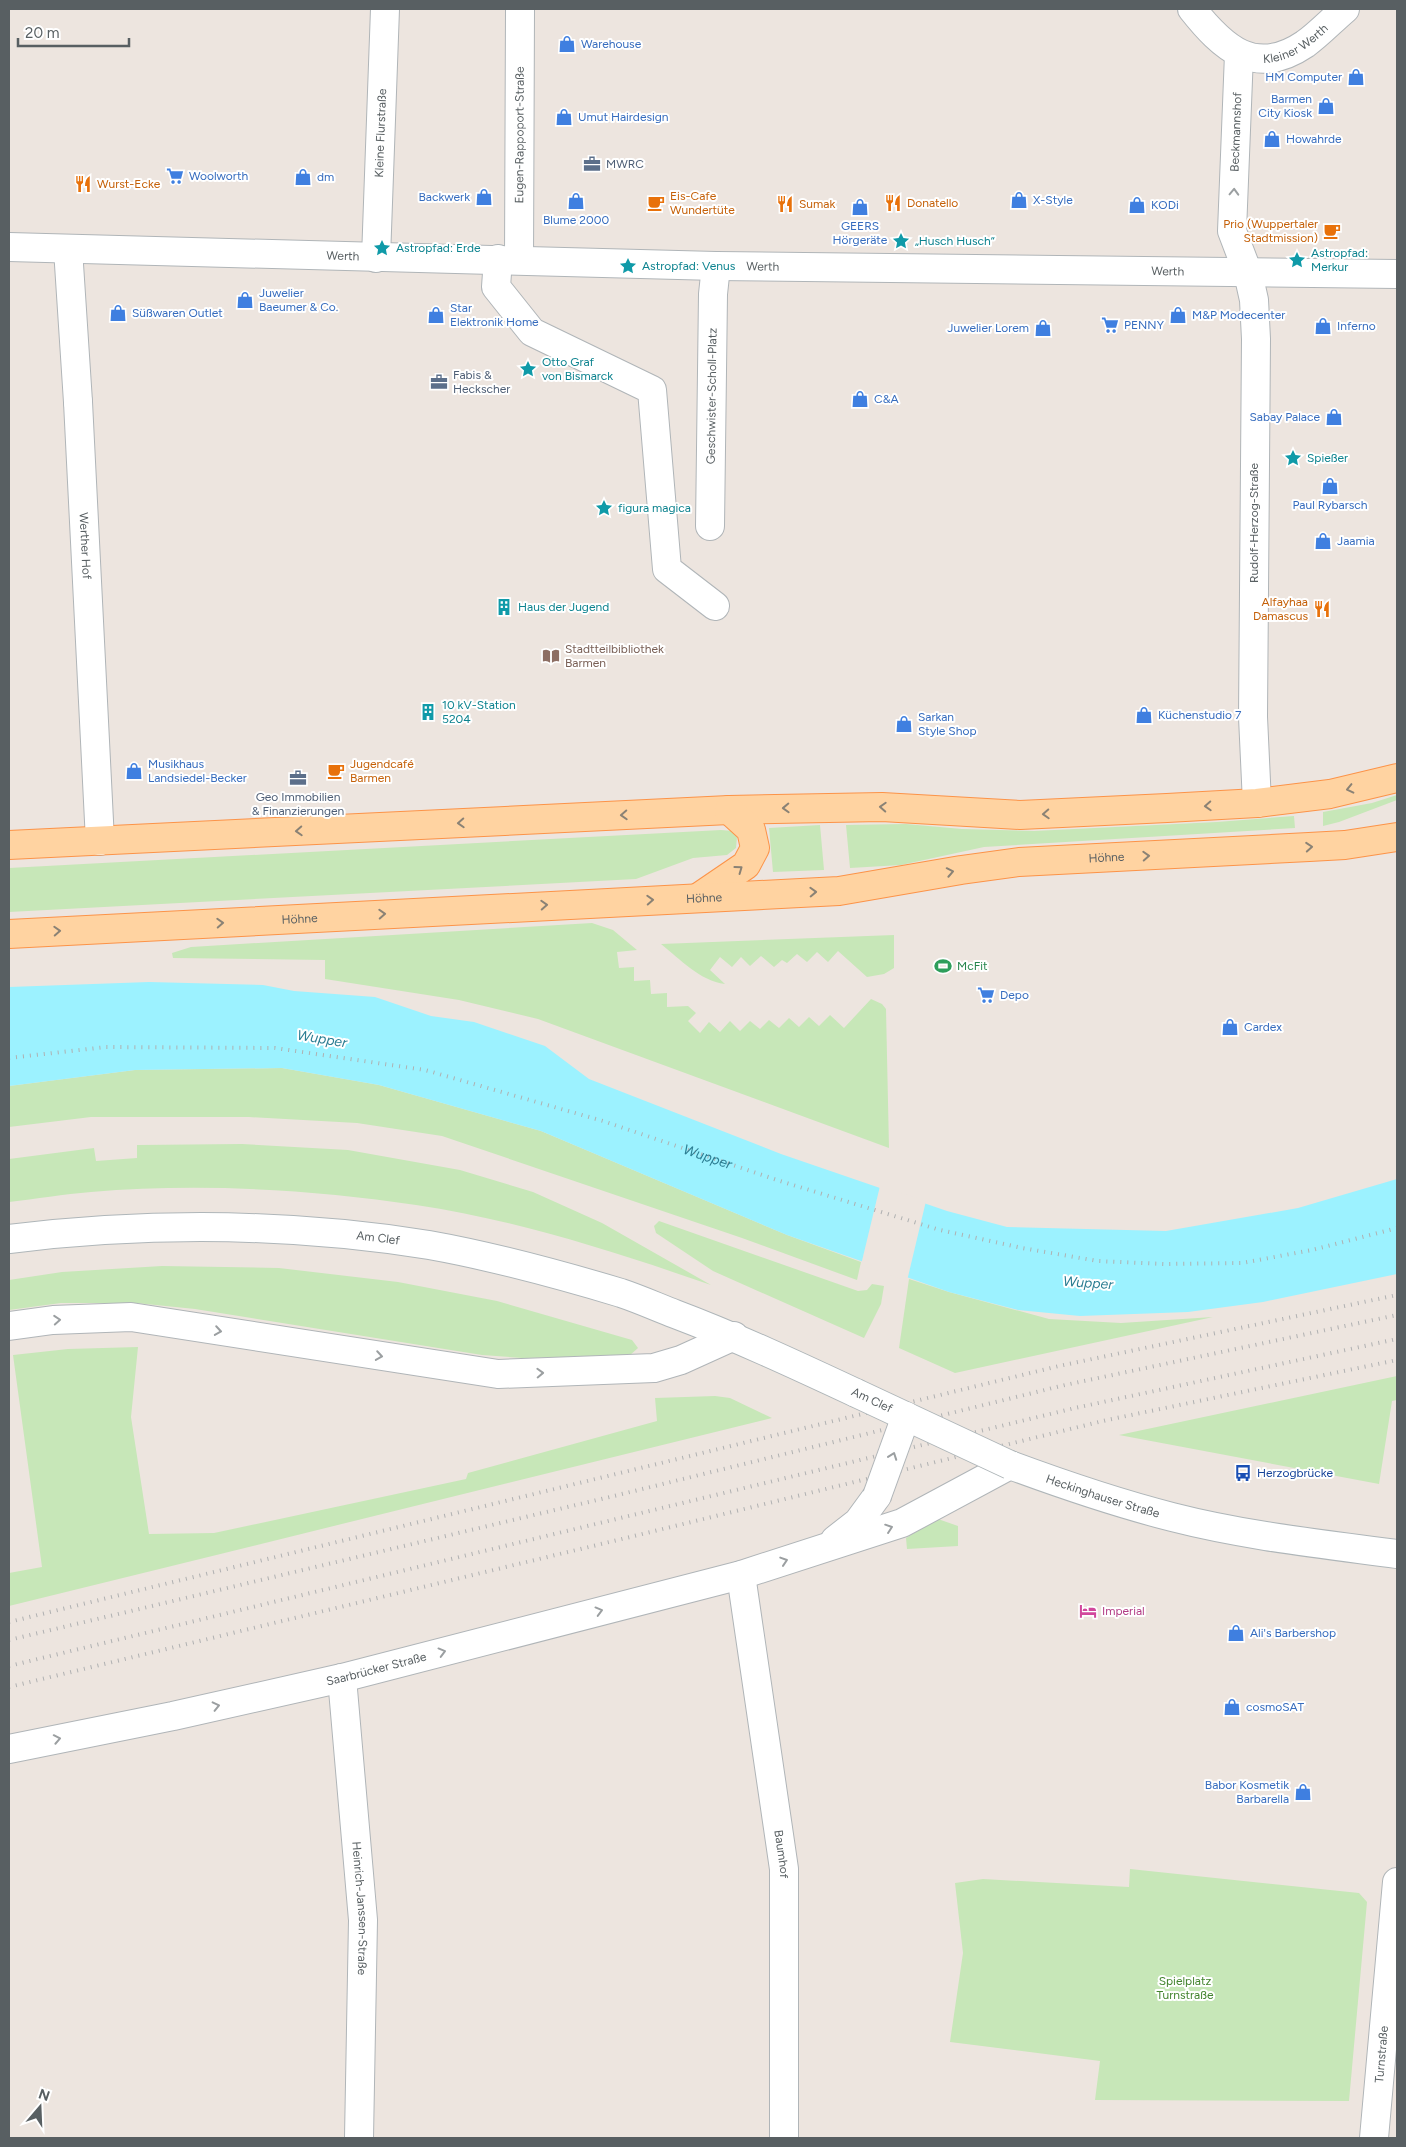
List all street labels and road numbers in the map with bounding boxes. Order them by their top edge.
street label: Kleiner Werth [1263,21,1331,66]
street label: Eugen-Rappoport-Straße [512,66,527,204]
street label: Kleine Flurstraße [372,88,389,178]
street label: Beckmannshof [1228,91,1244,172]
street label: Werth [326,249,360,263]
street label: Werth [746,259,780,274]
street label: Werth [1151,264,1185,279]
street label: Geschwister-Scholl-Platz [704,328,720,464]
street label: Rudolf-Herzog-Straße [1247,462,1261,583]
street label: Werther Hof [77,512,94,580]
street label: Höhne [1088,850,1125,865]
street label: Höhne [686,890,723,906]
street label: Höhne [281,911,318,927]
street label: Am Clef [356,1228,401,1248]
street label: Am Clef [849,1384,895,1416]
street label: Heckinghauser Straße [1044,1472,1162,1521]
street label: Saarbrücker Straße [325,1649,428,1688]
street label: Baumhof [771,1829,791,1879]
street label: Heinrich-Janssen-Straße [349,1841,370,1976]
street label: Turnstraße [1372,2025,1391,2083]

